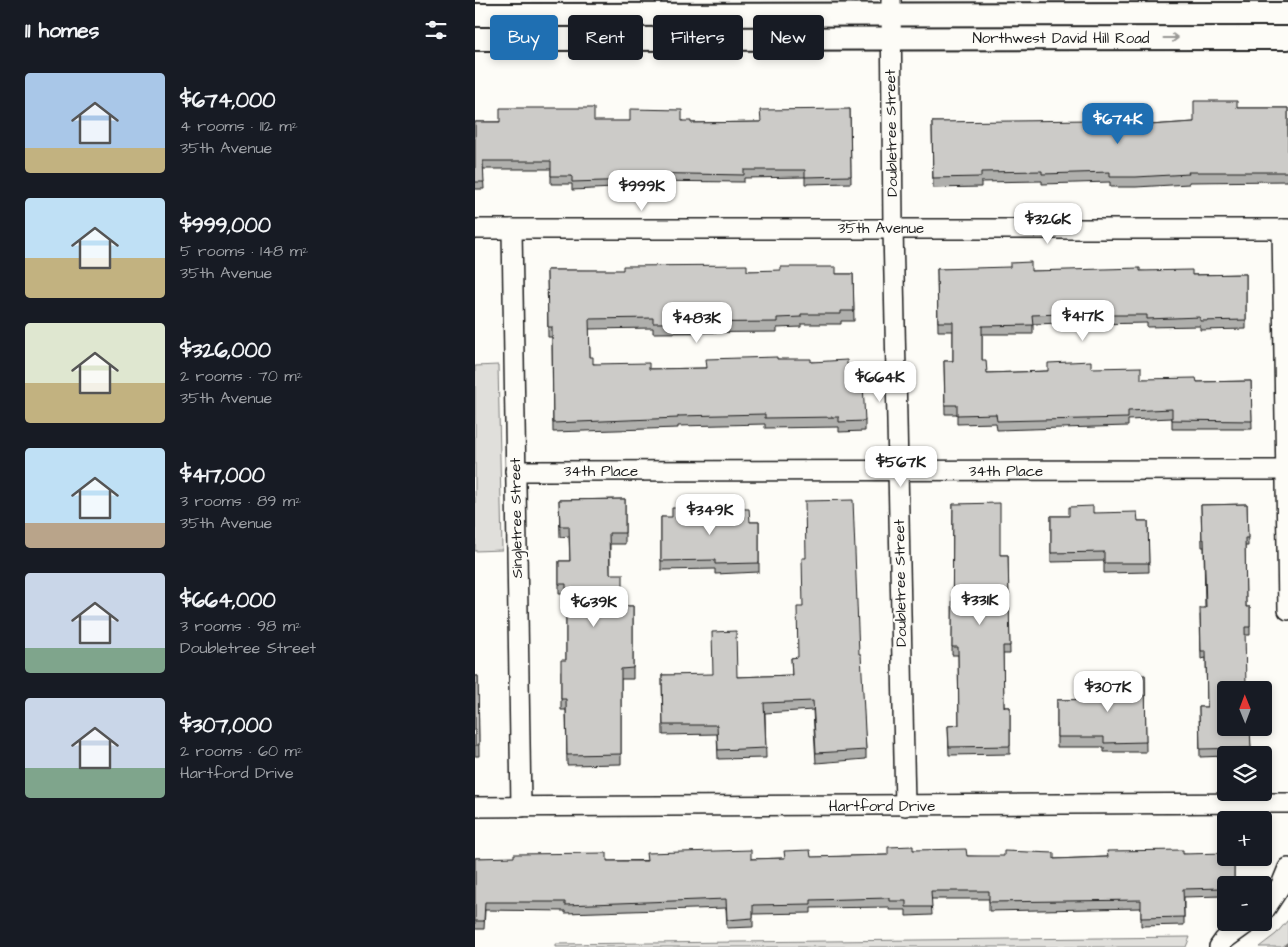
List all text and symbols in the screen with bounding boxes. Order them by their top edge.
chip: Buy [490,15,558,60]
chip: Rent [568,15,643,60]
chip: Filters [653,15,743,60]
chip: New [753,15,824,60]
text: 11 homes [25,16,99,45]
icon: filters [422,16,450,44]
street label: Northwest David Hill Road [972,28,1150,49]
one-way arrow [1162,33,1179,43]
street label: Doubletree Street [880,69,903,197]
text: $674,000 [180,86,276,115]
icon: home [65,93,125,153]
pin: $674K [1083,102,1153,145]
text: $674K [1093,108,1143,130]
text: 4 rooms · 112 m² [180,115,298,137]
text: 35th Avenue [180,137,272,159]
pin: $999K [607,170,677,212]
text: $999K [619,175,665,197]
pin: $326K [1013,202,1083,245]
text: $326K [1025,208,1071,230]
text: $999,000 [180,211,271,240]
icon: home [65,218,125,278]
street label: 35th Avenue [838,218,924,239]
text: 5 rooms · 148 m² [180,240,308,262]
text: 35th Avenue [180,262,272,284]
pin: $417K [1048,300,1118,342]
pin: $483K [662,302,732,344]
text: $417K [1062,305,1104,327]
text: $483K [673,307,721,329]
text: $326,000 [180,336,271,365]
icon: home [65,343,125,403]
pin: $664K [845,360,915,403]
text: 2 rooms · 70 m² [180,365,303,387]
text: $664K [855,366,905,388]
text: 35th Avenue [180,387,272,409]
pin: $567K [866,446,936,488]
text: $567K [876,451,926,473]
street label: Singletree Street [505,458,529,578]
text: $417,000 [180,461,265,490]
street label: 34th Place [564,461,638,482]
street label: 34th Place [969,461,1043,482]
icon: home [65,468,125,528]
text: 3 rooms · 89 m² [180,490,301,512]
pin: $349K [675,494,745,536]
text: $349K [687,499,733,521]
text: 35th Avenue [180,512,272,534]
street label: Doubletree Street [889,519,912,647]
pin: $331K [945,584,1015,626]
text: $664,000 [180,586,276,615]
pin: $639K [559,586,629,628]
text: $331K [962,589,998,611]
text: $639K [571,591,617,613]
icon: home [65,593,125,653]
text: 3 rooms · 98 m² [180,615,301,637]
text: Doubletree Street [180,637,316,659]
pin: $307K [1073,670,1143,713]
text: $307K [1085,676,1131,698]
north arrow [1217,681,1273,736]
map controls [1217,681,1272,931]
text: $307,000 [180,711,272,740]
icon: home [65,718,125,778]
text: 2 rooms · 60 m² [180,740,303,762]
button: layers [1217,746,1272,801]
text: Hartford Drive [180,762,294,784]
street label: Hartford Drive [829,796,935,817]
button: + [1217,811,1272,866]
button: − [1217,876,1272,931]

